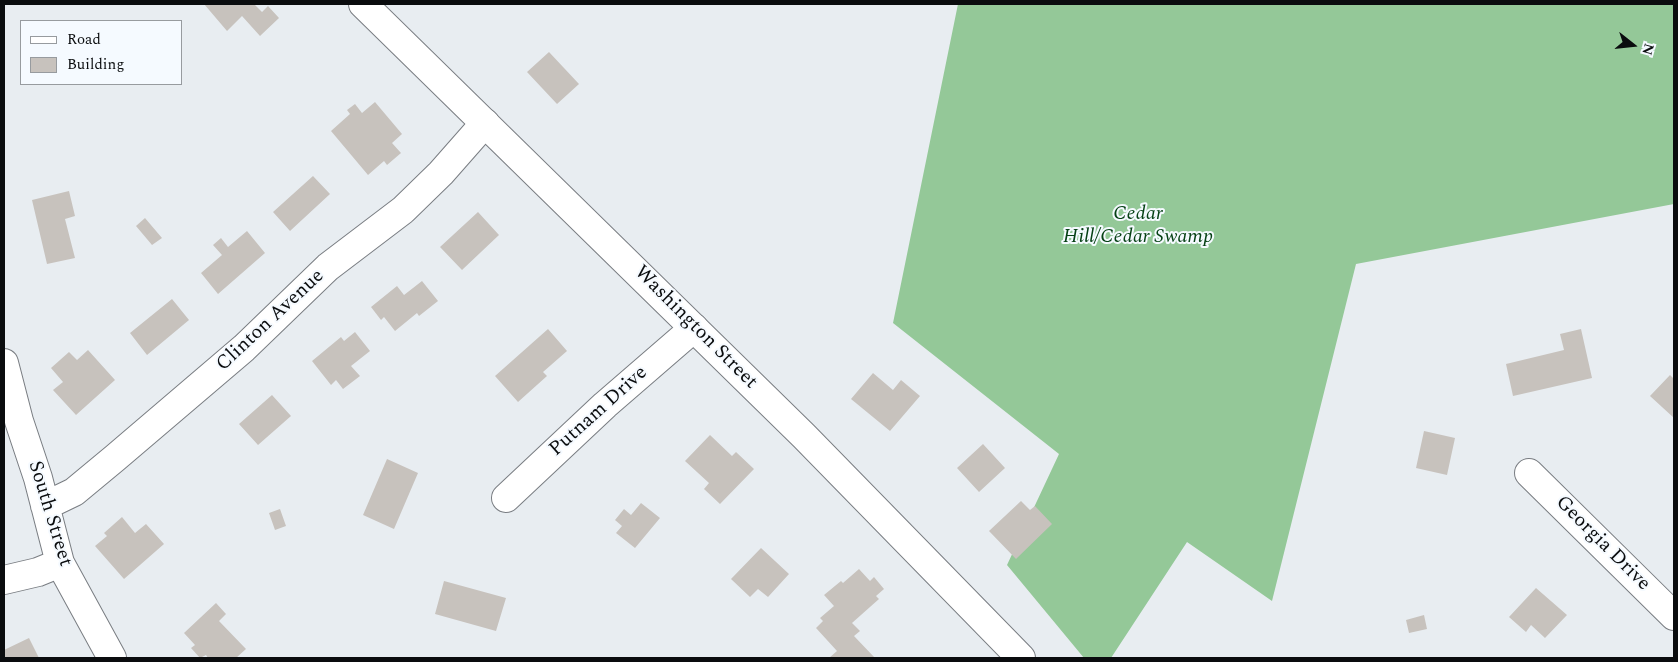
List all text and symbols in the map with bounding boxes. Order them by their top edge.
legend [20,20,182,85]
north arrow [1608,20,1658,70]
text: Road [67,28,101,51]
text: N [1636,41,1660,58]
text: Building [67,53,124,76]
park label: Cedar Hill/Cedar Swamp [1063,203,1213,250]
street label: Washington Street [628,261,762,395]
street label: Clinton Avenue [212,265,330,377]
street label: Putnam Drive [545,362,653,462]
street label: South Street [22,458,76,570]
street label: Georgia Drive [1549,491,1655,597]

